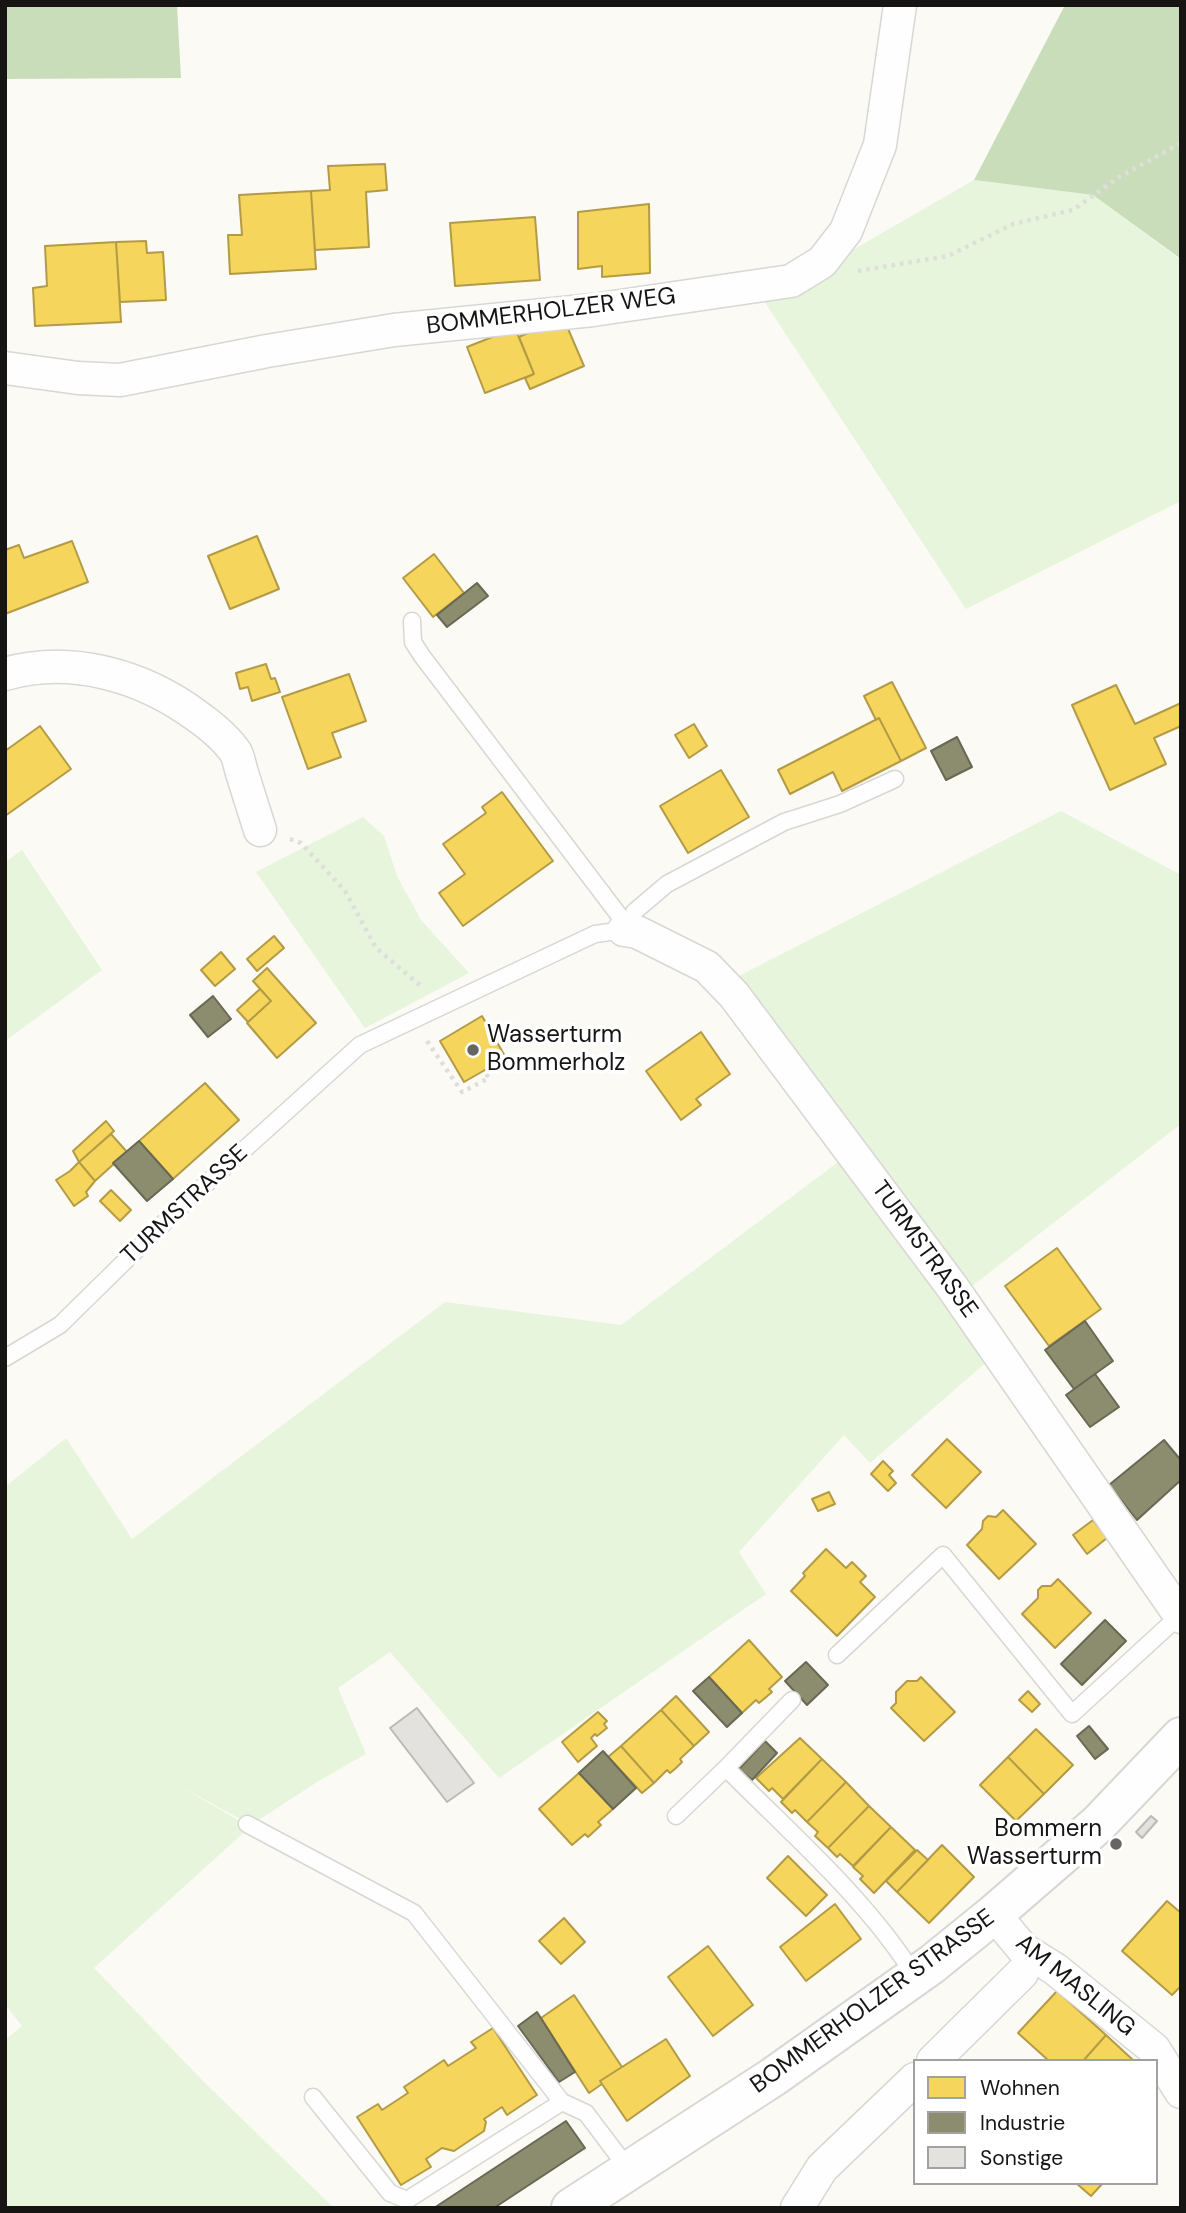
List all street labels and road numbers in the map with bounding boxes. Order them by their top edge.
street label: BOMMERHOLZER WEG [425,282,677,342]
street label: TURMSTRASSE [116,1139,254,1271]
street label: TURMSTRASSE [865,1176,983,1324]
street label: BOMMERHOLZER STRASSE [745,1904,1001,2100]
street label: AM MASLING [1009,1929,1141,2043]

